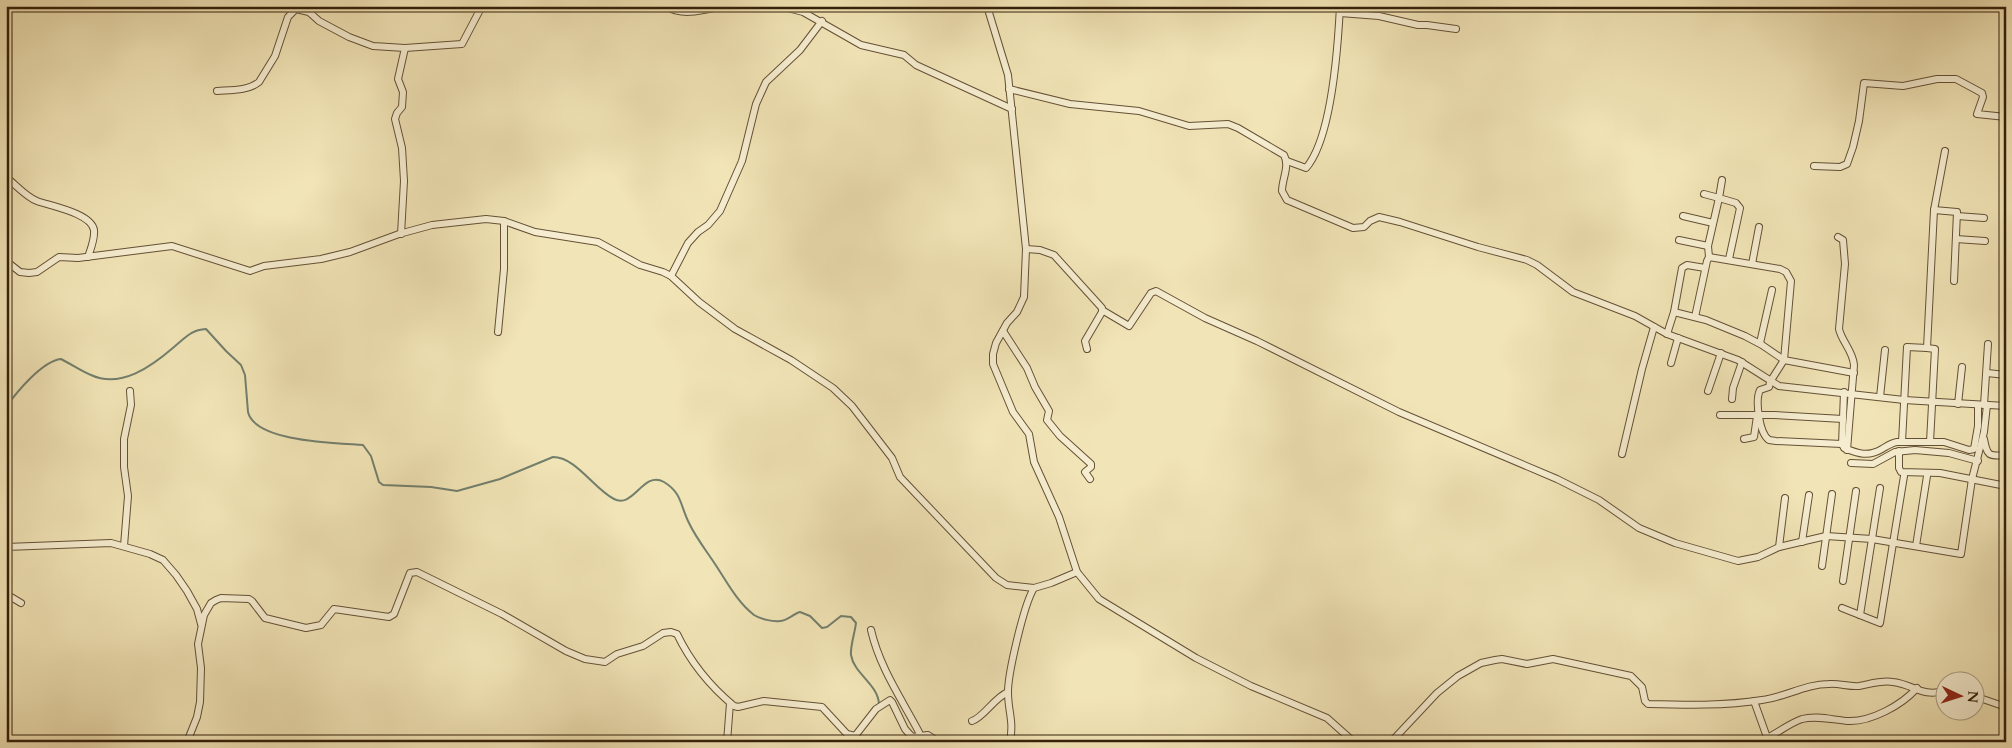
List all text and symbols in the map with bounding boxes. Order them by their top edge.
north arrow [1934,670,1984,720]
text: N [1963,690,1982,704]

